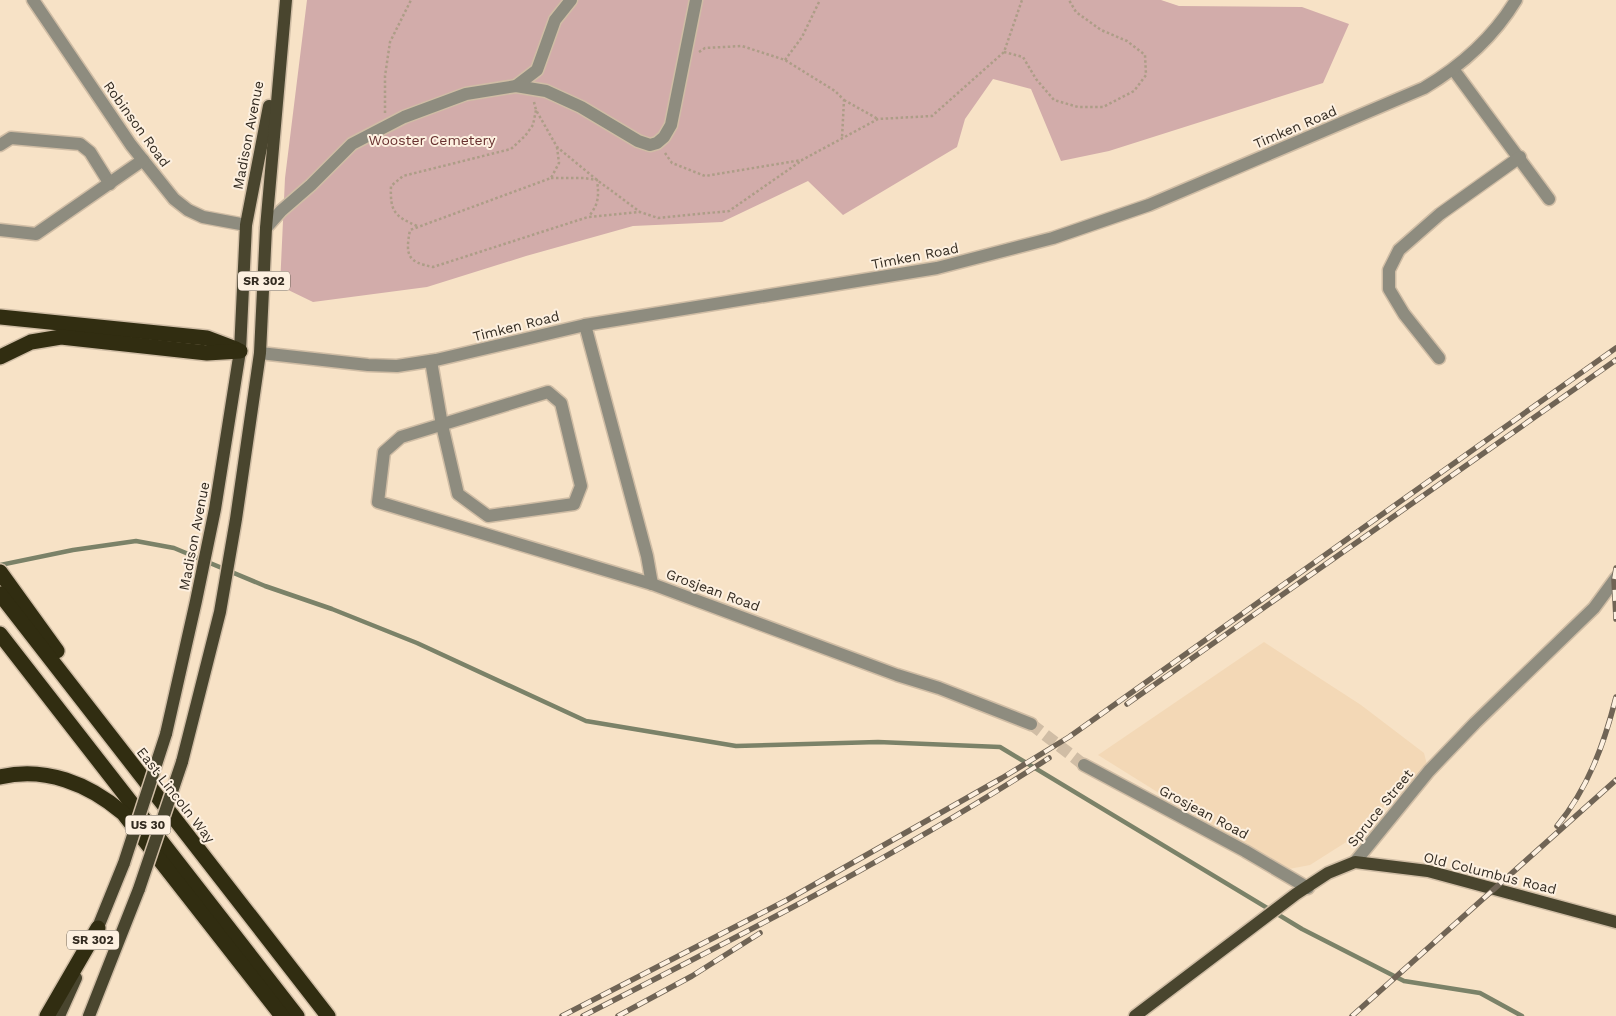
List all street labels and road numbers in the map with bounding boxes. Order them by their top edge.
street label: Robinson Road [101,78,173,170]
street label: Madison Avenue [230,79,266,191]
street label: Timken Road [1251,102,1339,152]
street label: Timken Road [870,240,960,272]
road number: SR 302 [238,272,290,290]
street label: Timken Road [471,308,561,344]
street label: Madison Avenue [176,480,212,592]
street label: Grosjean Road [664,566,762,614]
street label: East Lincoln Way [134,744,219,847]
street label: Spruce Street [1344,766,1416,850]
street label: Grosjean Road [1157,782,1251,842]
road number: US 30 [126,816,170,834]
street label: Old Columbus Road [1422,849,1558,897]
road number: SR 302 [67,930,119,950]

